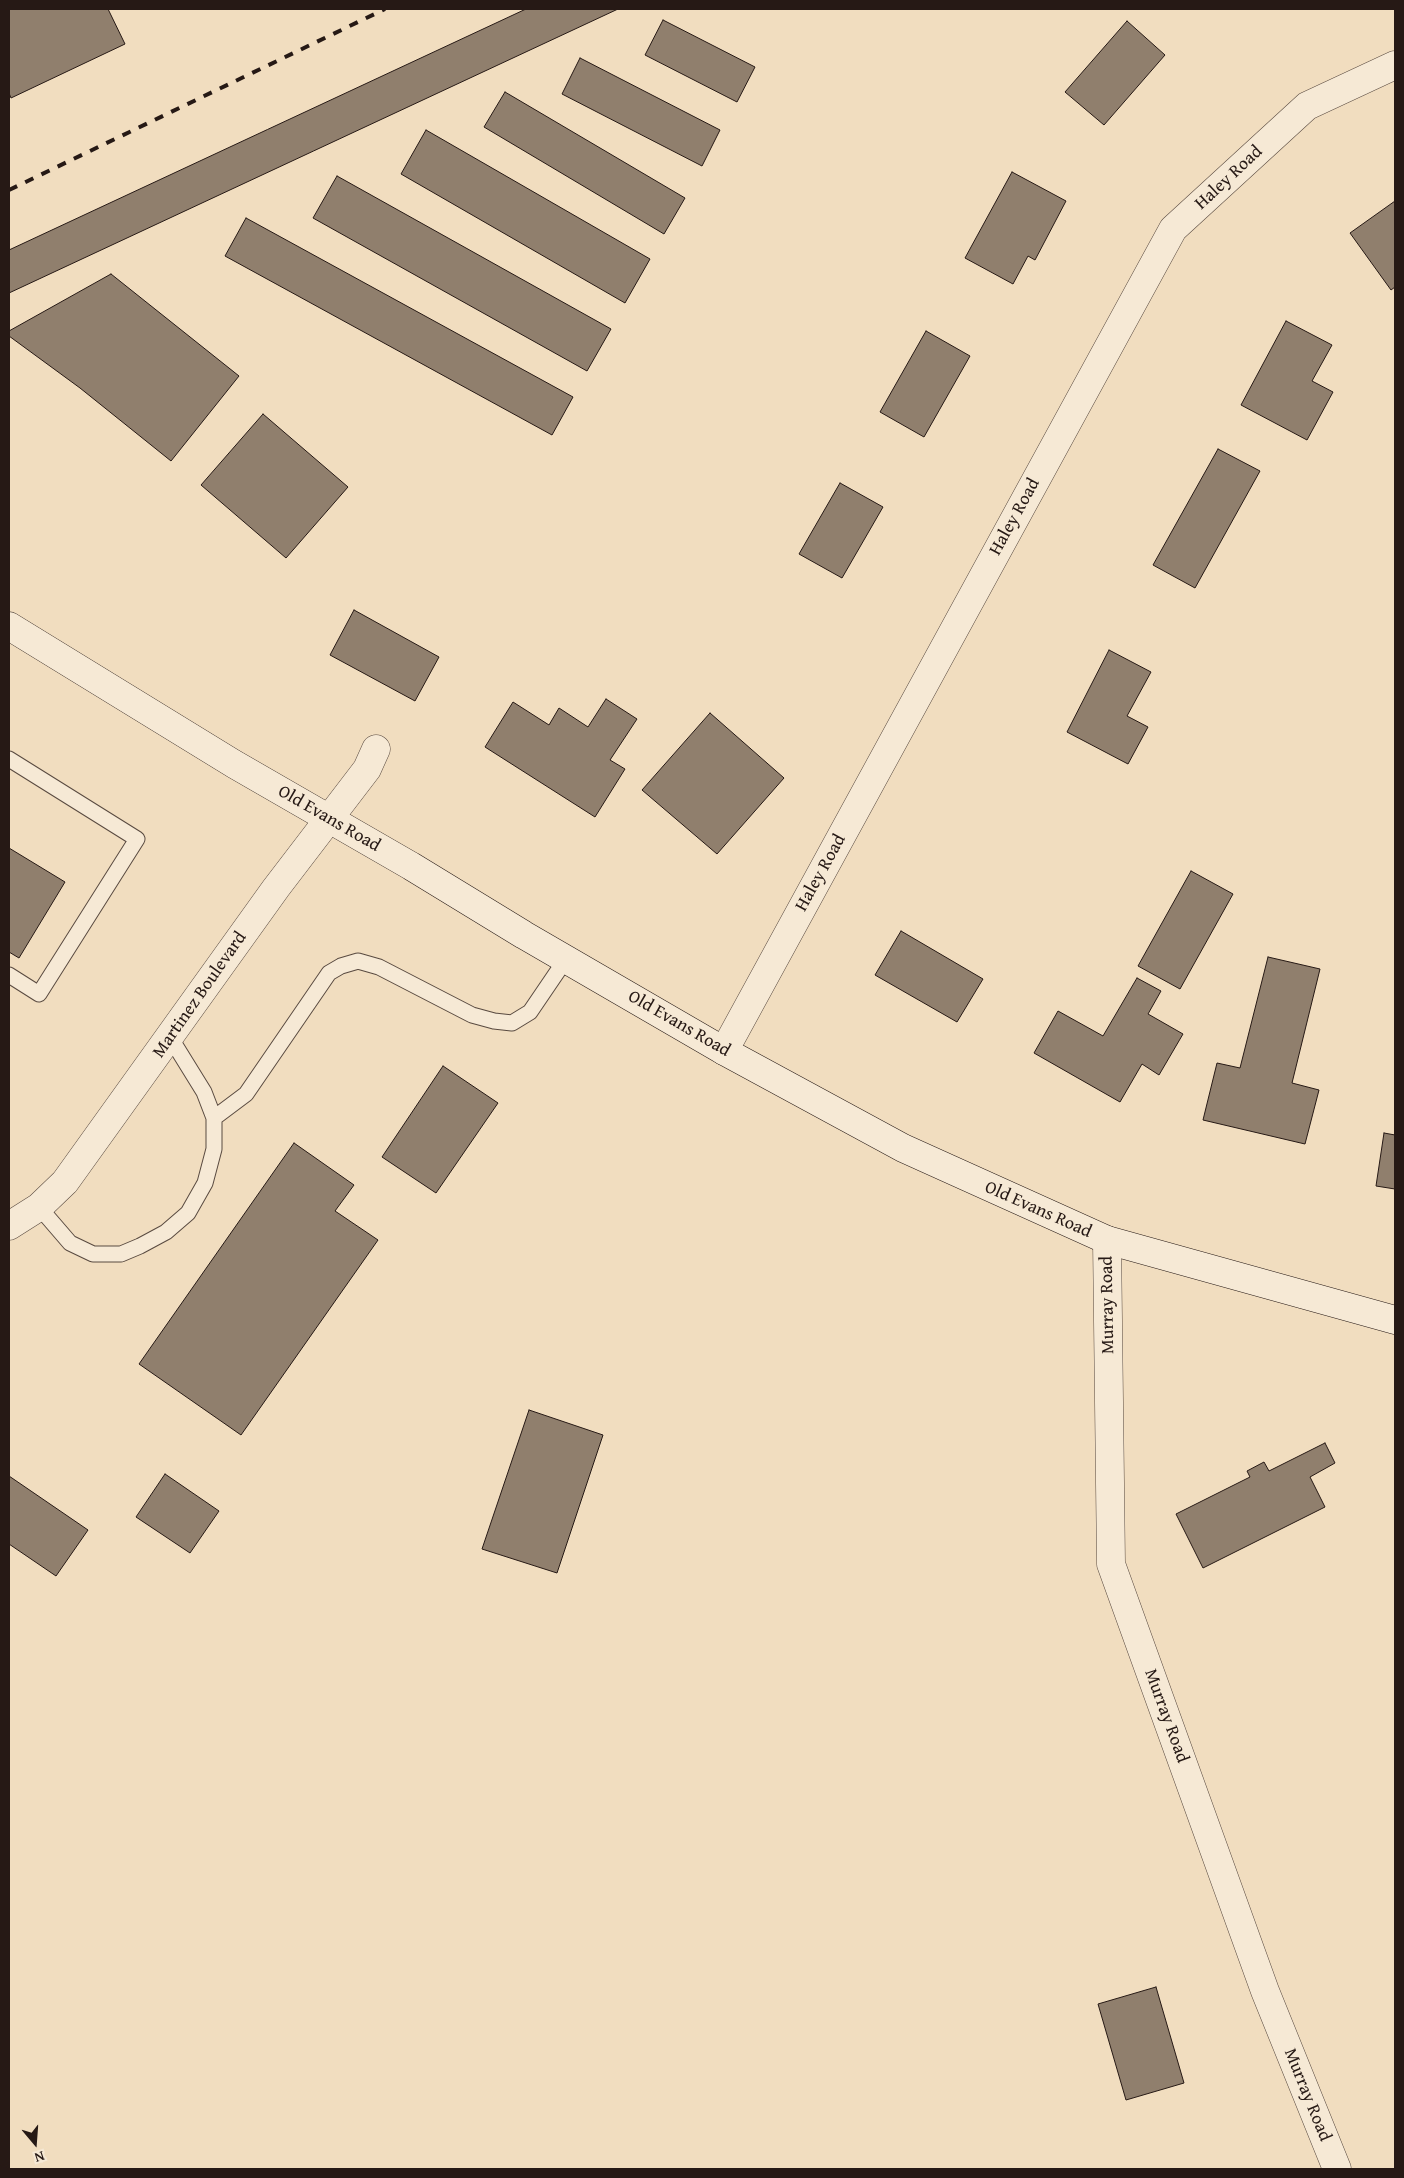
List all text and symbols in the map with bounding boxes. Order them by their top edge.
street label: Haley Road [1191,141,1267,215]
street label: Haley Road [985,475,1045,559]
street label: Old Evans Road [274,781,384,857]
street label: Haley Road [791,831,851,915]
street label: Martinez Boulevard [148,928,252,1062]
street label: Old Evans Road [624,986,734,1062]
street label: Old Evans Road [981,1177,1095,1243]
street label: Murray Road [1096,1256,1120,1354]
street label: Murray Road [1139,1666,1193,1766]
street label: Murray Road [1279,2045,1335,2145]
north arrow [10,2118,60,2168]
text: N [32,2146,47,2168]

